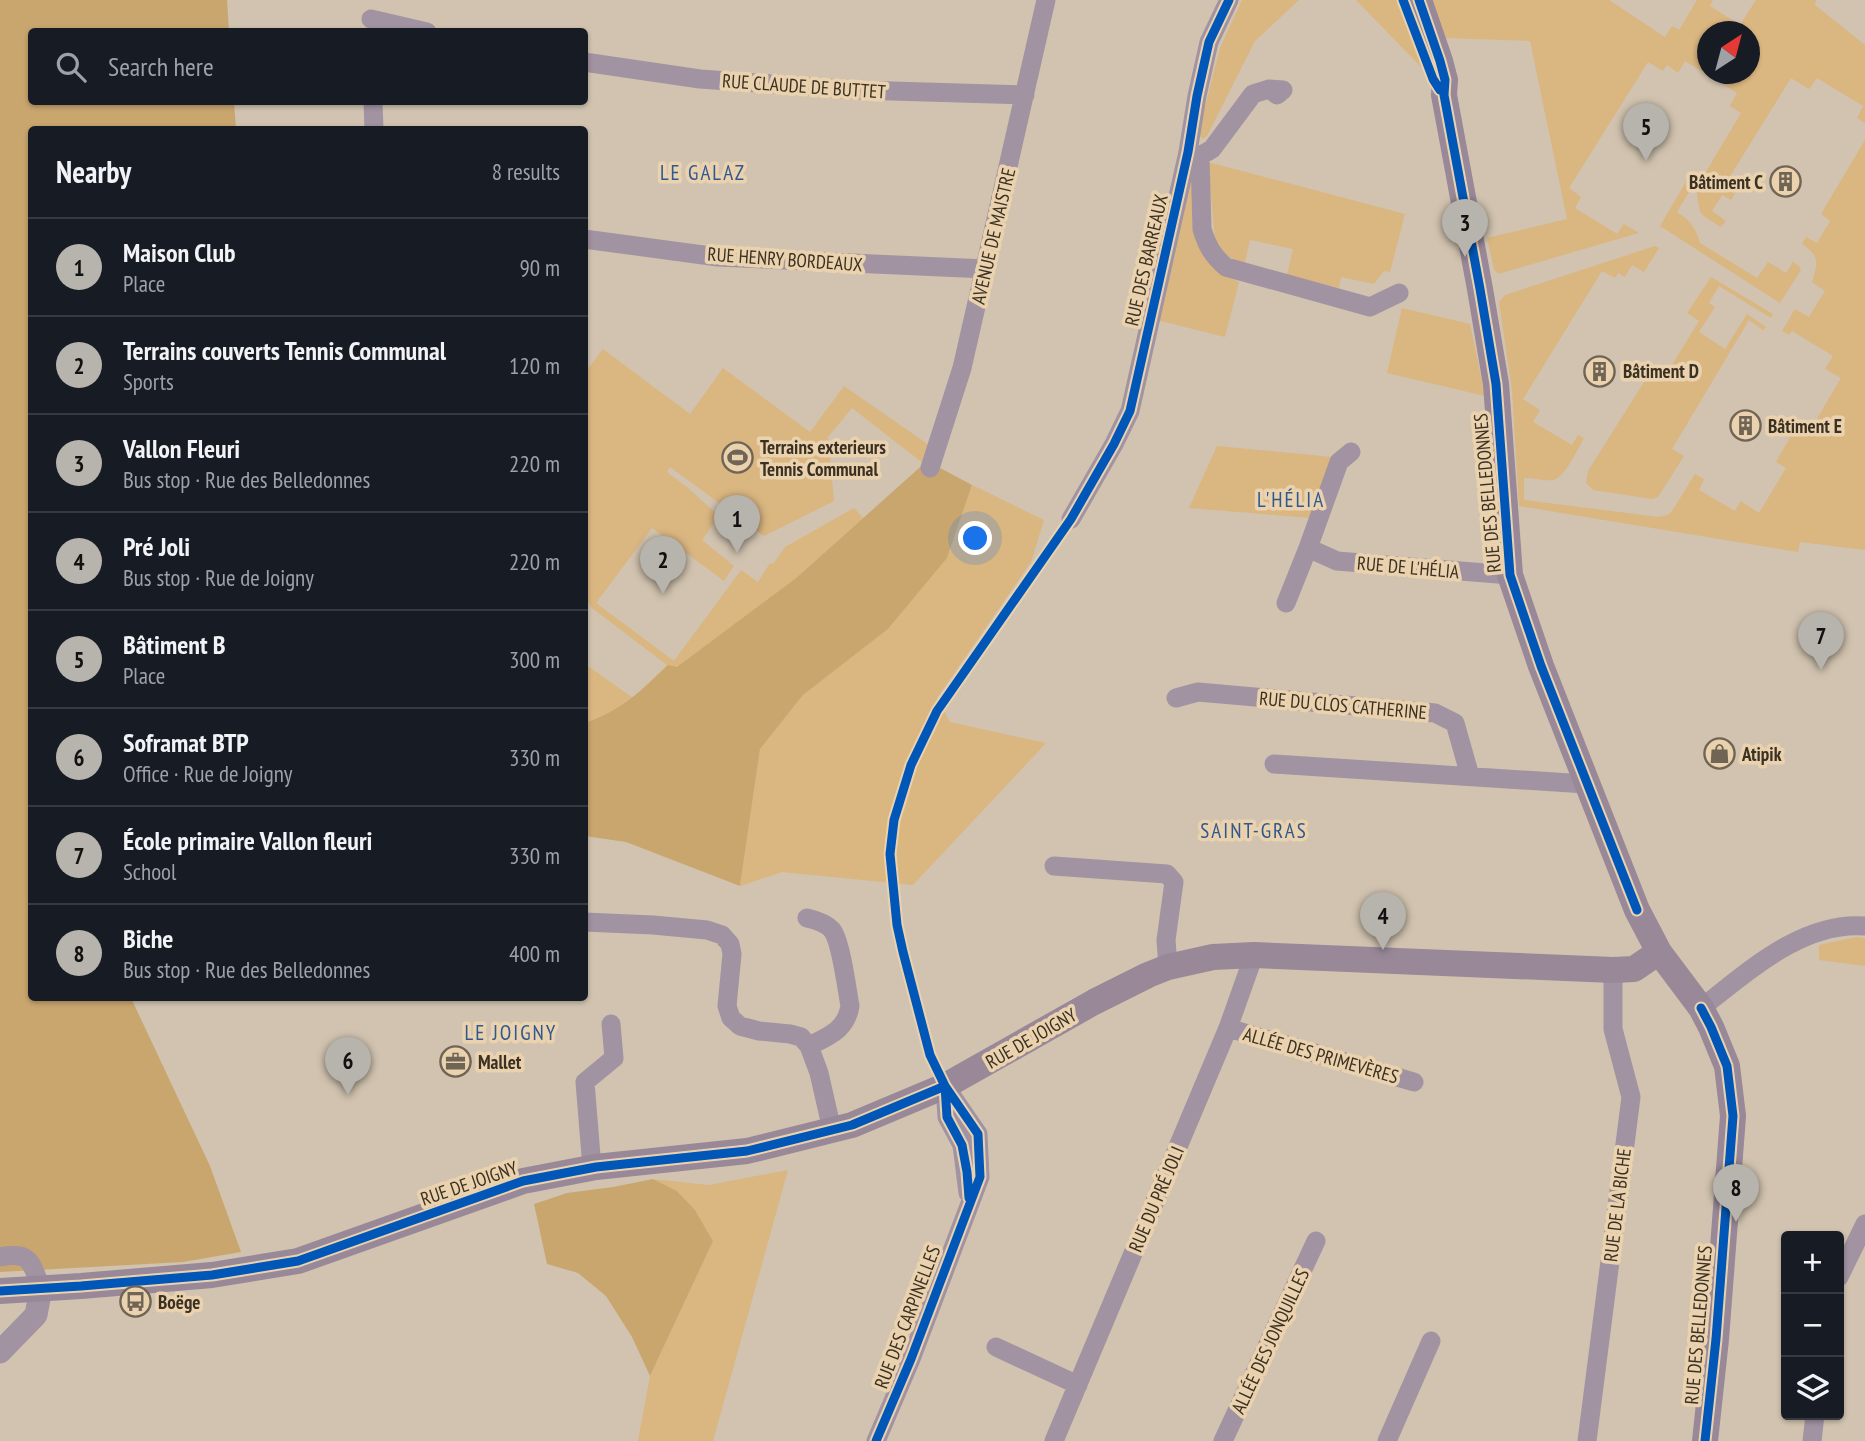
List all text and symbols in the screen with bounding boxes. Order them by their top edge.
north arrow [1697,21,1760,84]
search box [28,28,588,105]
icon: search [52,48,90,86]
text: Search here [108,50,214,83]
street label: RUE CLAUDE DE BUTTET [721,68,887,104]
pin: 5 [1623,103,1669,161]
text: Nearby [56,152,131,191]
text: 8 results [492,157,560,186]
district label: LE GALAZ [660,159,746,186]
building icon: Bâtiment C [1769,165,1803,199]
street label: AVENUE DE MAISTRE [966,166,1020,306]
place label: Bâtiment C [1689,170,1763,194]
street label: RUE DES BARREAUX [1119,191,1173,328]
pin: 3 [1442,199,1488,257]
text: Maison Club [123,236,236,269]
street label: RUE HENRY BORDEAUX [707,242,864,276]
text: 1 [74,253,85,282]
text: 90 m [519,253,560,282]
text: Place [123,269,165,298]
text: Terrains couverts Tennis Communal [123,334,446,367]
text: 2 [74,351,85,380]
text: 120 m [509,351,560,380]
building icon: Bâtiment D [1583,354,1617,388]
place label: Bâtiment D [1623,359,1699,383]
text: Sports [123,367,174,396]
building icon: Bâtiment E [1728,409,1762,443]
street label: RUE DES BELLEDONNES [1468,412,1506,574]
place label: Bâtiment E [1768,414,1842,438]
text: Vallon Fleuri [123,432,240,465]
place label: Terrains exterieurs Tennis Communal [760,435,886,481]
sports icon: Terrains exterieurs Tennis Communal [720,441,754,475]
text: 3 [74,449,85,478]
text: 220 m [509,449,560,478]
text: Bus stop · Rue des Belledonnes [123,465,370,494]
district label: L'HÉLIA [1257,486,1325,513]
pin: 1 [714,495,760,553]
your location [958,521,992,555]
text: Pré Joli [123,530,190,563]
pin: 2 [640,536,686,594]
text: 4 [74,547,85,576]
text: 220 m [509,547,560,576]
street label: RUE DE L'HÉLIA [1356,551,1460,583]
text: Bus stop · Rue de Joigny [123,563,314,592]
pin: 7 [1798,612,1844,670]
text: Bâtiment B [123,628,226,661]
text: 5 [74,645,85,674]
text: 300 m [509,645,560,674]
text: Place [123,661,165,690]
street label: RUE DU CLOS CATHERINE [1258,686,1428,724]
text: Soframat BTP [123,726,249,759]
shop icon: Atipik [1702,737,1736,771]
place label: Atipik [1741,742,1782,766]
text: 6 [74,743,85,772]
text: 330 m [509,743,560,772]
text: Office · Rue de Joigny [123,759,292,788]
district label: SAINT-GRAS [1200,817,1308,844]
text: École primaire Vallon fleuri [123,824,372,857]
text: 7 [74,841,85,870]
text: 330 m [509,841,560,870]
text: School [123,857,176,886]
pin: 4 [1360,892,1406,950]
text: Biche [123,922,174,955]
text: 8 [74,939,85,968]
text: 400 m [509,939,560,968]
text: Bus stop · Rue des Belledonnes [123,955,370,984]
street label: RUE DE JOIGNY [981,1002,1081,1074]
district label: LE JOIGNY [465,1019,557,1046]
street label: ALLÉE DES PRIMEVÈRES [1241,1021,1401,1089]
pin: 6 [325,1037,371,1095]
office icon: Mallet [438,1045,472,1079]
place label: Mallet [478,1050,522,1074]
street label: RUE DU PRÉ JOLI [1123,1143,1189,1255]
street label: RUE DE LA BICHE [1598,1147,1636,1263]
street label: RUE DE JOIGNY [417,1155,521,1211]
pin: 8 [1713,1164,1759,1222]
map controls [1781,1231,1844,1420]
button: + [1781,1231,1844,1294]
street label: RUE DES CARPINELLES [869,1242,945,1392]
street label: RUE DES BELLEDONNES [1679,1244,1717,1406]
street label: ALLÉE DES JONQUILLES [1226,1265,1314,1417]
bus stop icon: Boëge [118,1285,152,1319]
place label: Boëge [158,1290,200,1314]
button: − [1781,1294,1844,1357]
button: layers [1781,1357,1844,1420]

